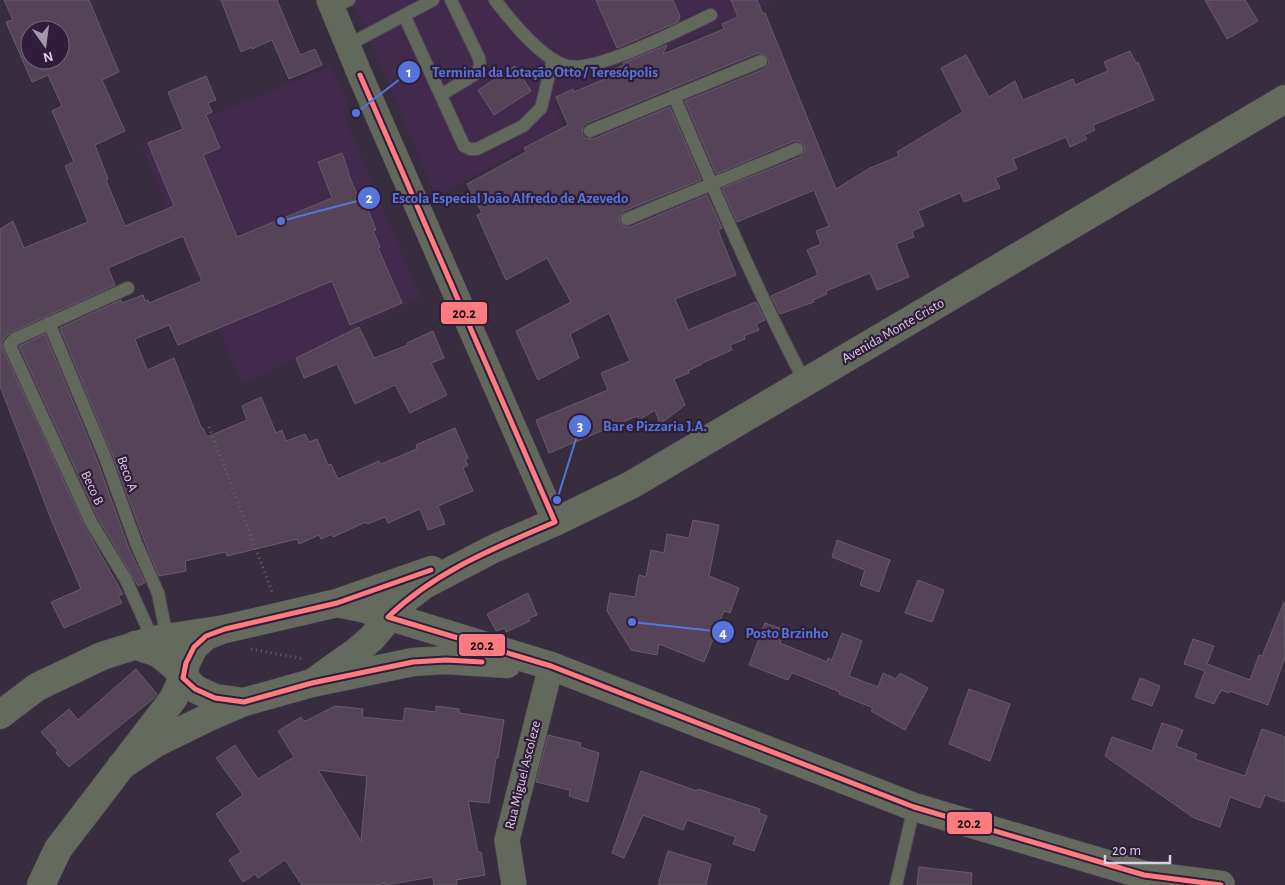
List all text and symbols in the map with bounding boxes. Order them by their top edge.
north arrow [20,20,70,70]
text: N [41,49,54,65]
callout: Terminal da Lotação Otto / Teresópolis [397,57,668,87]
text: 1 [406,65,412,80]
text: Terminal da Lotação Otto / Teresópolis [432,65,658,80]
callout: Escola Especial João Alfredo de Azevedo [357,183,639,213]
text: 2 [365,191,373,206]
text: Escola Especial João Alfredo de Azevedo [392,191,628,206]
street label: Avenida Monte Cristo [839,296,947,366]
line badge: 20.2 [440,301,488,325]
text: 20.2 [452,307,476,321]
callout: Bar e Pizzaria J.A. [568,411,716,441]
text: 3 [577,419,583,434]
text: Bar e Pizzaria J.A. [603,419,707,434]
street label: Beco A [114,454,140,494]
street label: Beco B [78,469,106,507]
callout: Posto Brzinho [710,617,838,647]
text: 4 [719,626,727,641]
text: Posto Brzinho [745,626,829,641]
line badge: 20.2 [458,633,506,657]
text: 20.2 [470,639,494,653]
street label: Rua Miguel Ascoleze [503,719,543,831]
line badge: 20.2 [946,811,993,835]
text: 20.2 [957,817,981,831]
scale bar [1105,832,1170,864]
text: 20 m [1112,843,1141,858]

